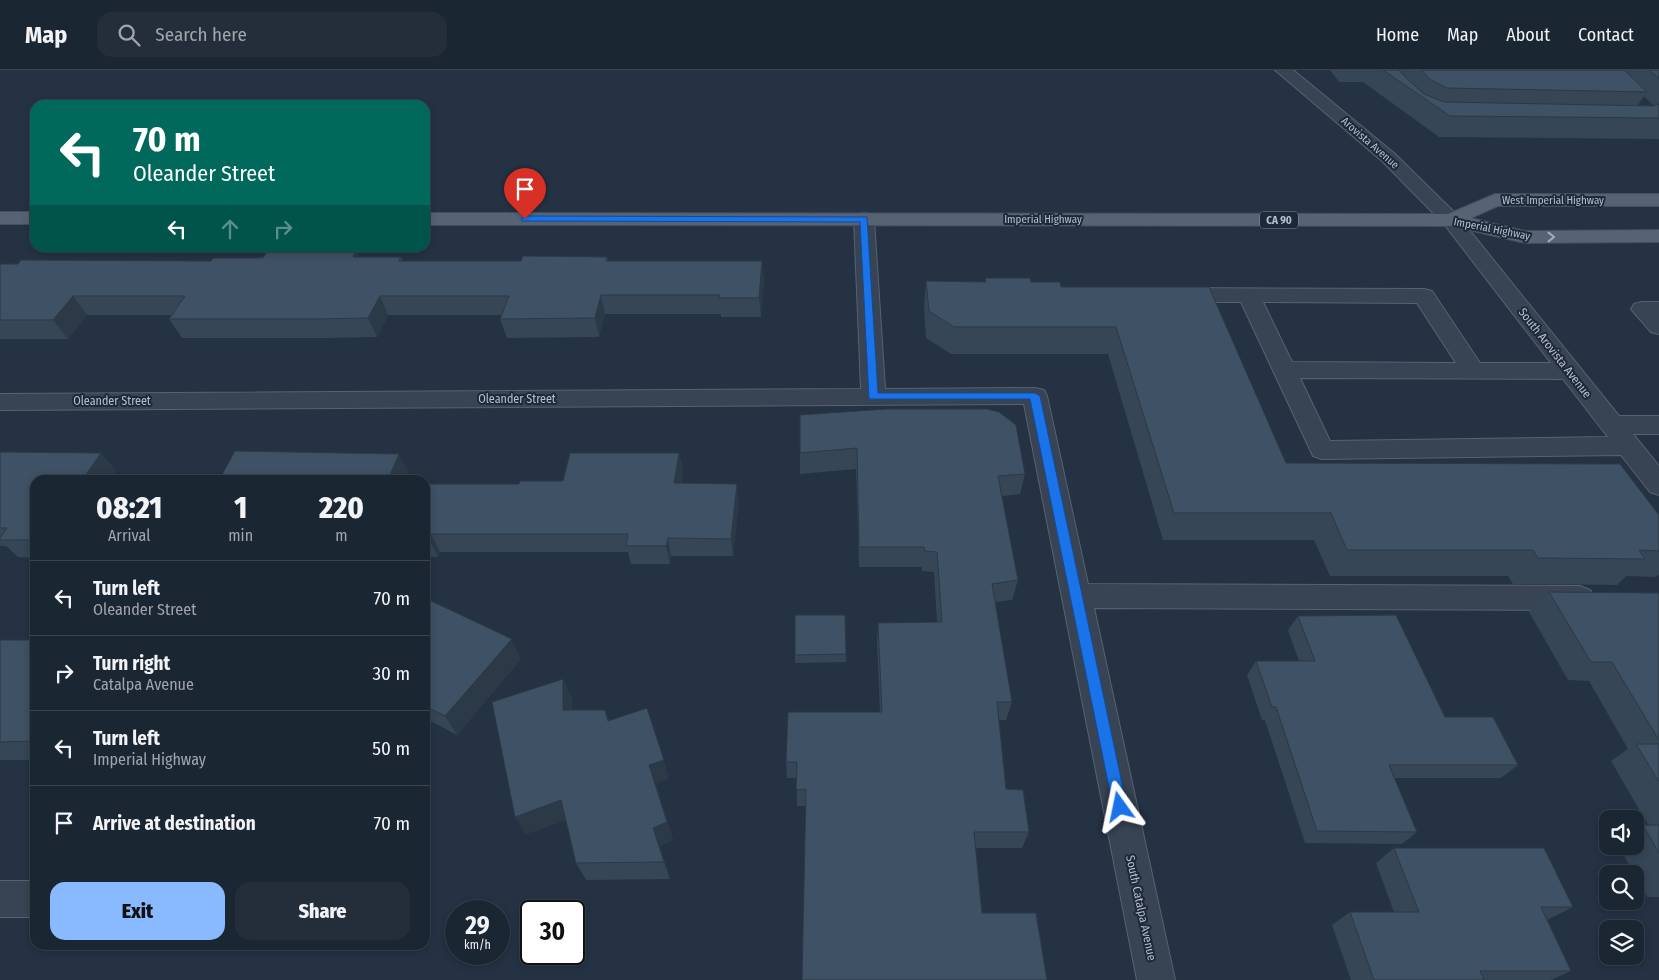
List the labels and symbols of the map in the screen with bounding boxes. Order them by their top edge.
street label: Arovista Avenue [1339,114,1401,172]
pin [504,168,546,219]
street label: West Imperial Highway [1502,194,1604,207]
road number: CA 90 [1260,212,1298,228]
street label: Imperial Highway [1004,213,1082,226]
street label: Imperial Highway [1453,215,1531,243]
one-way arrow [1547,232,1555,242]
street label: South Arovista Avenue [1516,305,1594,401]
street label: Oleander Street [478,392,556,406]
street label: Oleander Street [73,394,151,408]
position arrow [1093,780,1145,832]
street label: South Catalpa Avenue [1123,854,1159,962]
speed limit sign: 30 [520,900,585,965]

